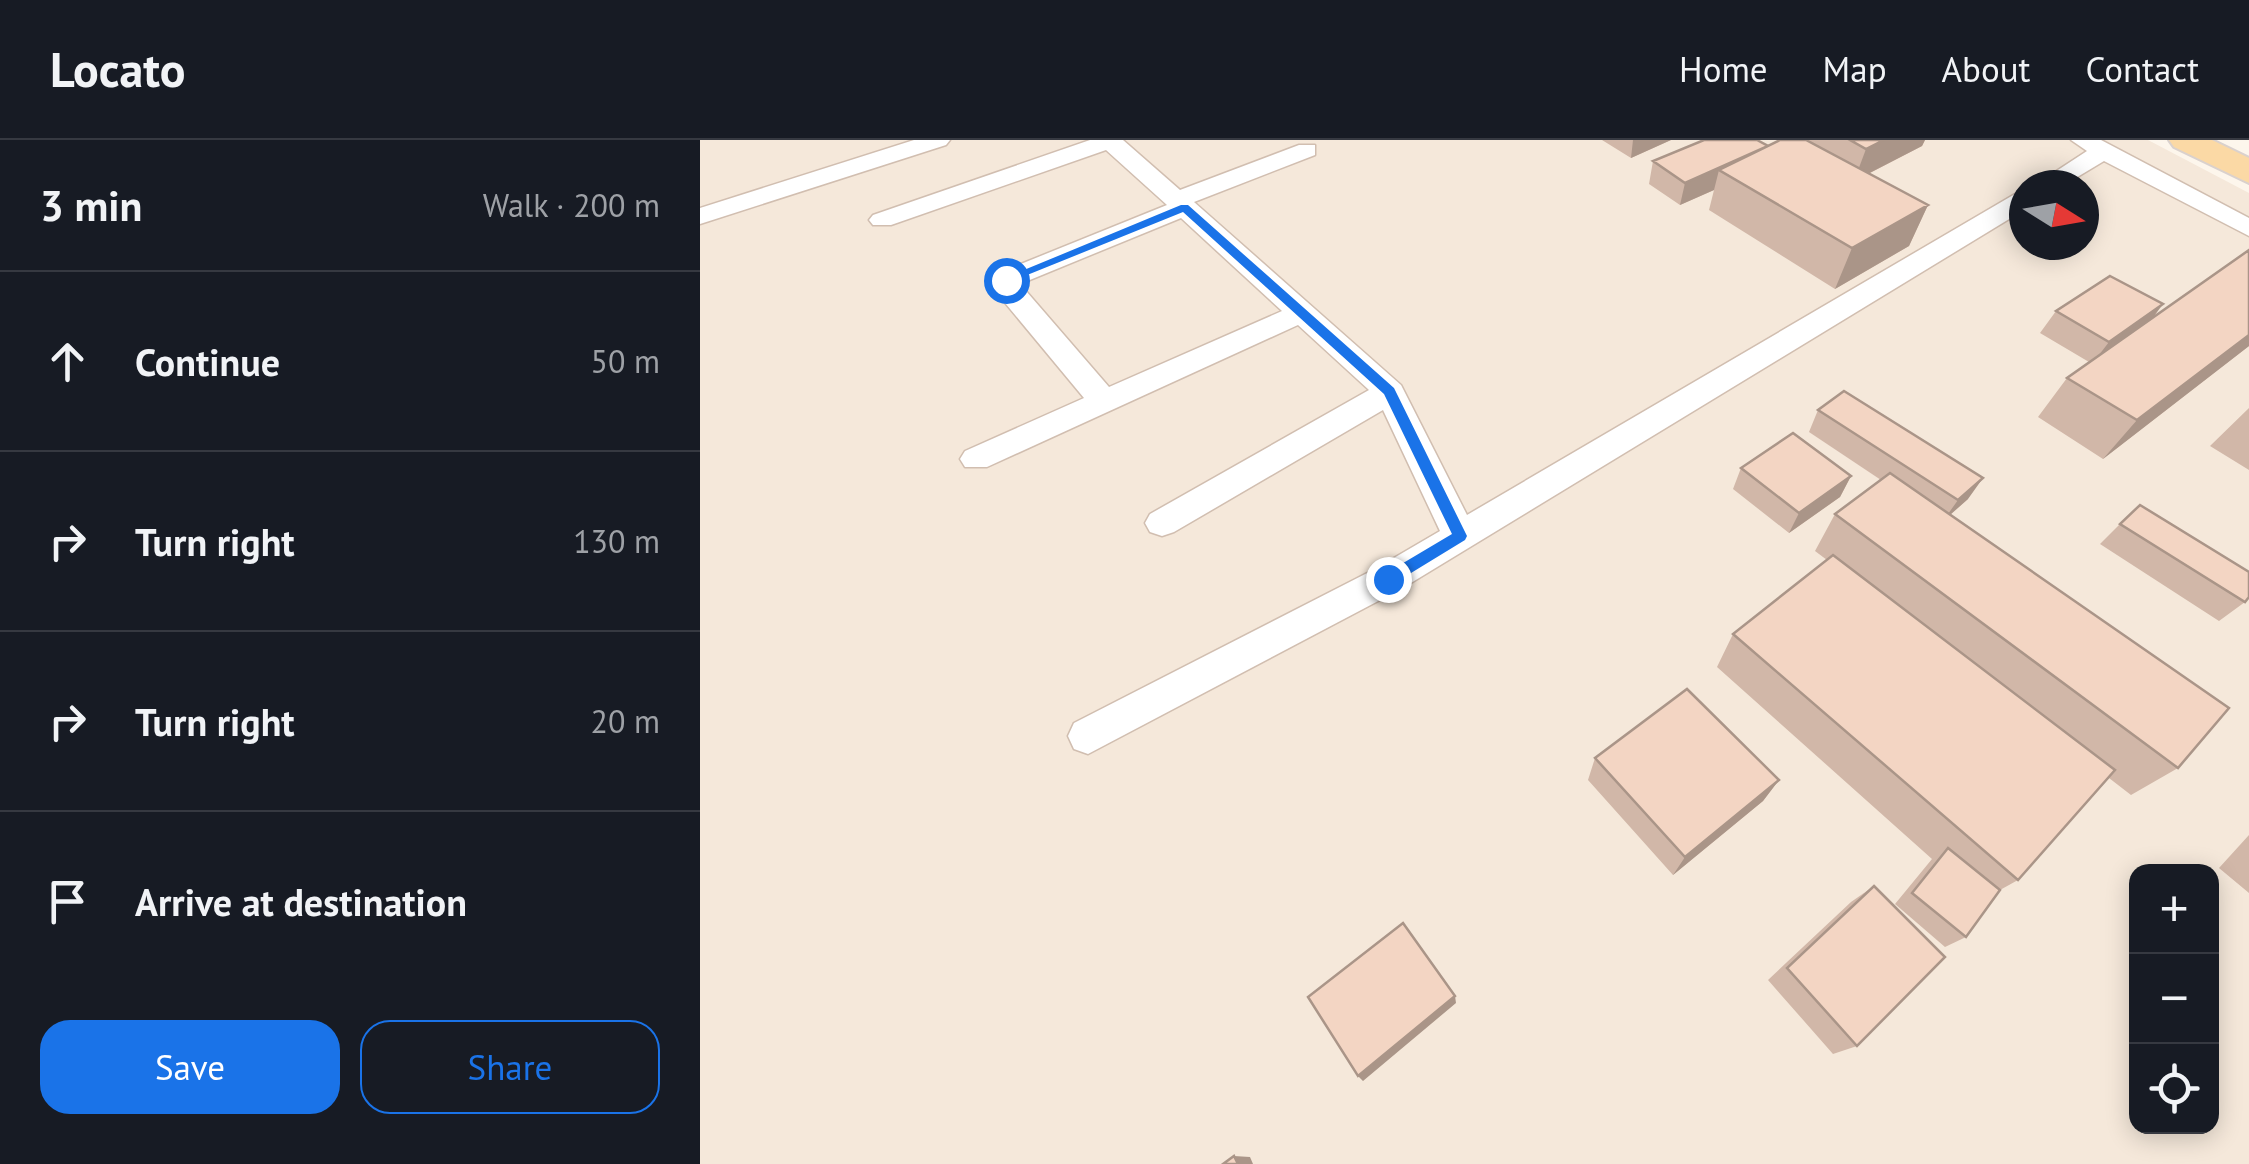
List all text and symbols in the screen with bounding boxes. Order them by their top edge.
text: Locato [50,38,186,100]
text: Home [1679,46,1768,92]
text: Map [1823,46,1887,92]
text: About [1942,46,2030,92]
text: Contact [2085,46,2199,92]
north arrow [2009,170,2099,260]
text: 3 min [40,178,142,233]
text: Walk · 200 m [483,184,660,226]
route start [984,258,1030,304]
icon: ahead [40,334,95,389]
text: Continue [135,337,280,386]
text: 50 m [591,340,660,382]
icon: right [40,514,95,569]
text: Turn right [135,517,295,566]
text: 130 m [573,520,660,562]
route end [1366,557,1412,603]
icon: right [40,694,95,749]
text: Turn right [135,697,295,746]
text: 20 m [591,700,660,742]
map controls [2129,864,2219,1134]
button: + [2129,864,2219,954]
icon: arrive [40,874,95,929]
text: Arrive at destination [135,877,467,926]
button: − [2129,954,2219,1044]
button: Save [40,1020,340,1114]
button: Share [360,1020,660,1114]
button: locate [2129,1044,2219,1134]

